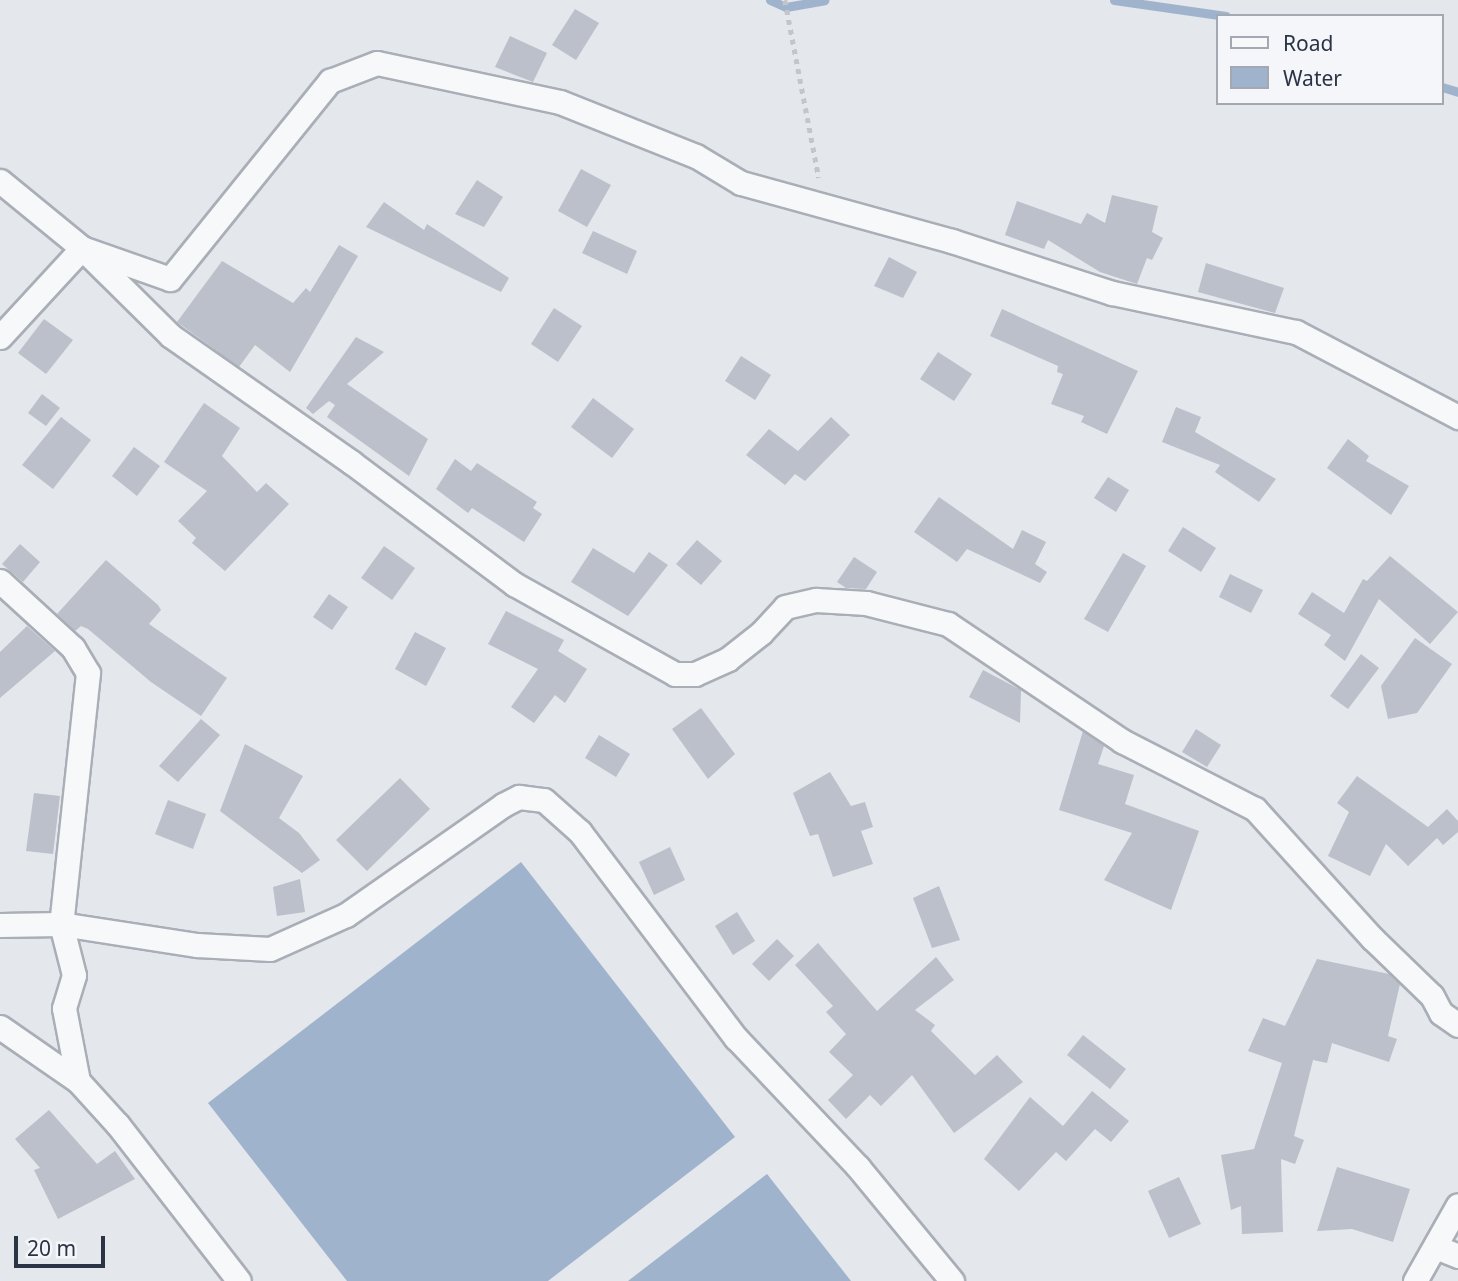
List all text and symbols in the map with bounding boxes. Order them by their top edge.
legend [1216,14,1444,105]
text: Road [1283,29,1333,57]
text: Water [1283,64,1342,92]
scale bar [18,1222,108,1266]
text: 20 m [27,1234,76,1262]

